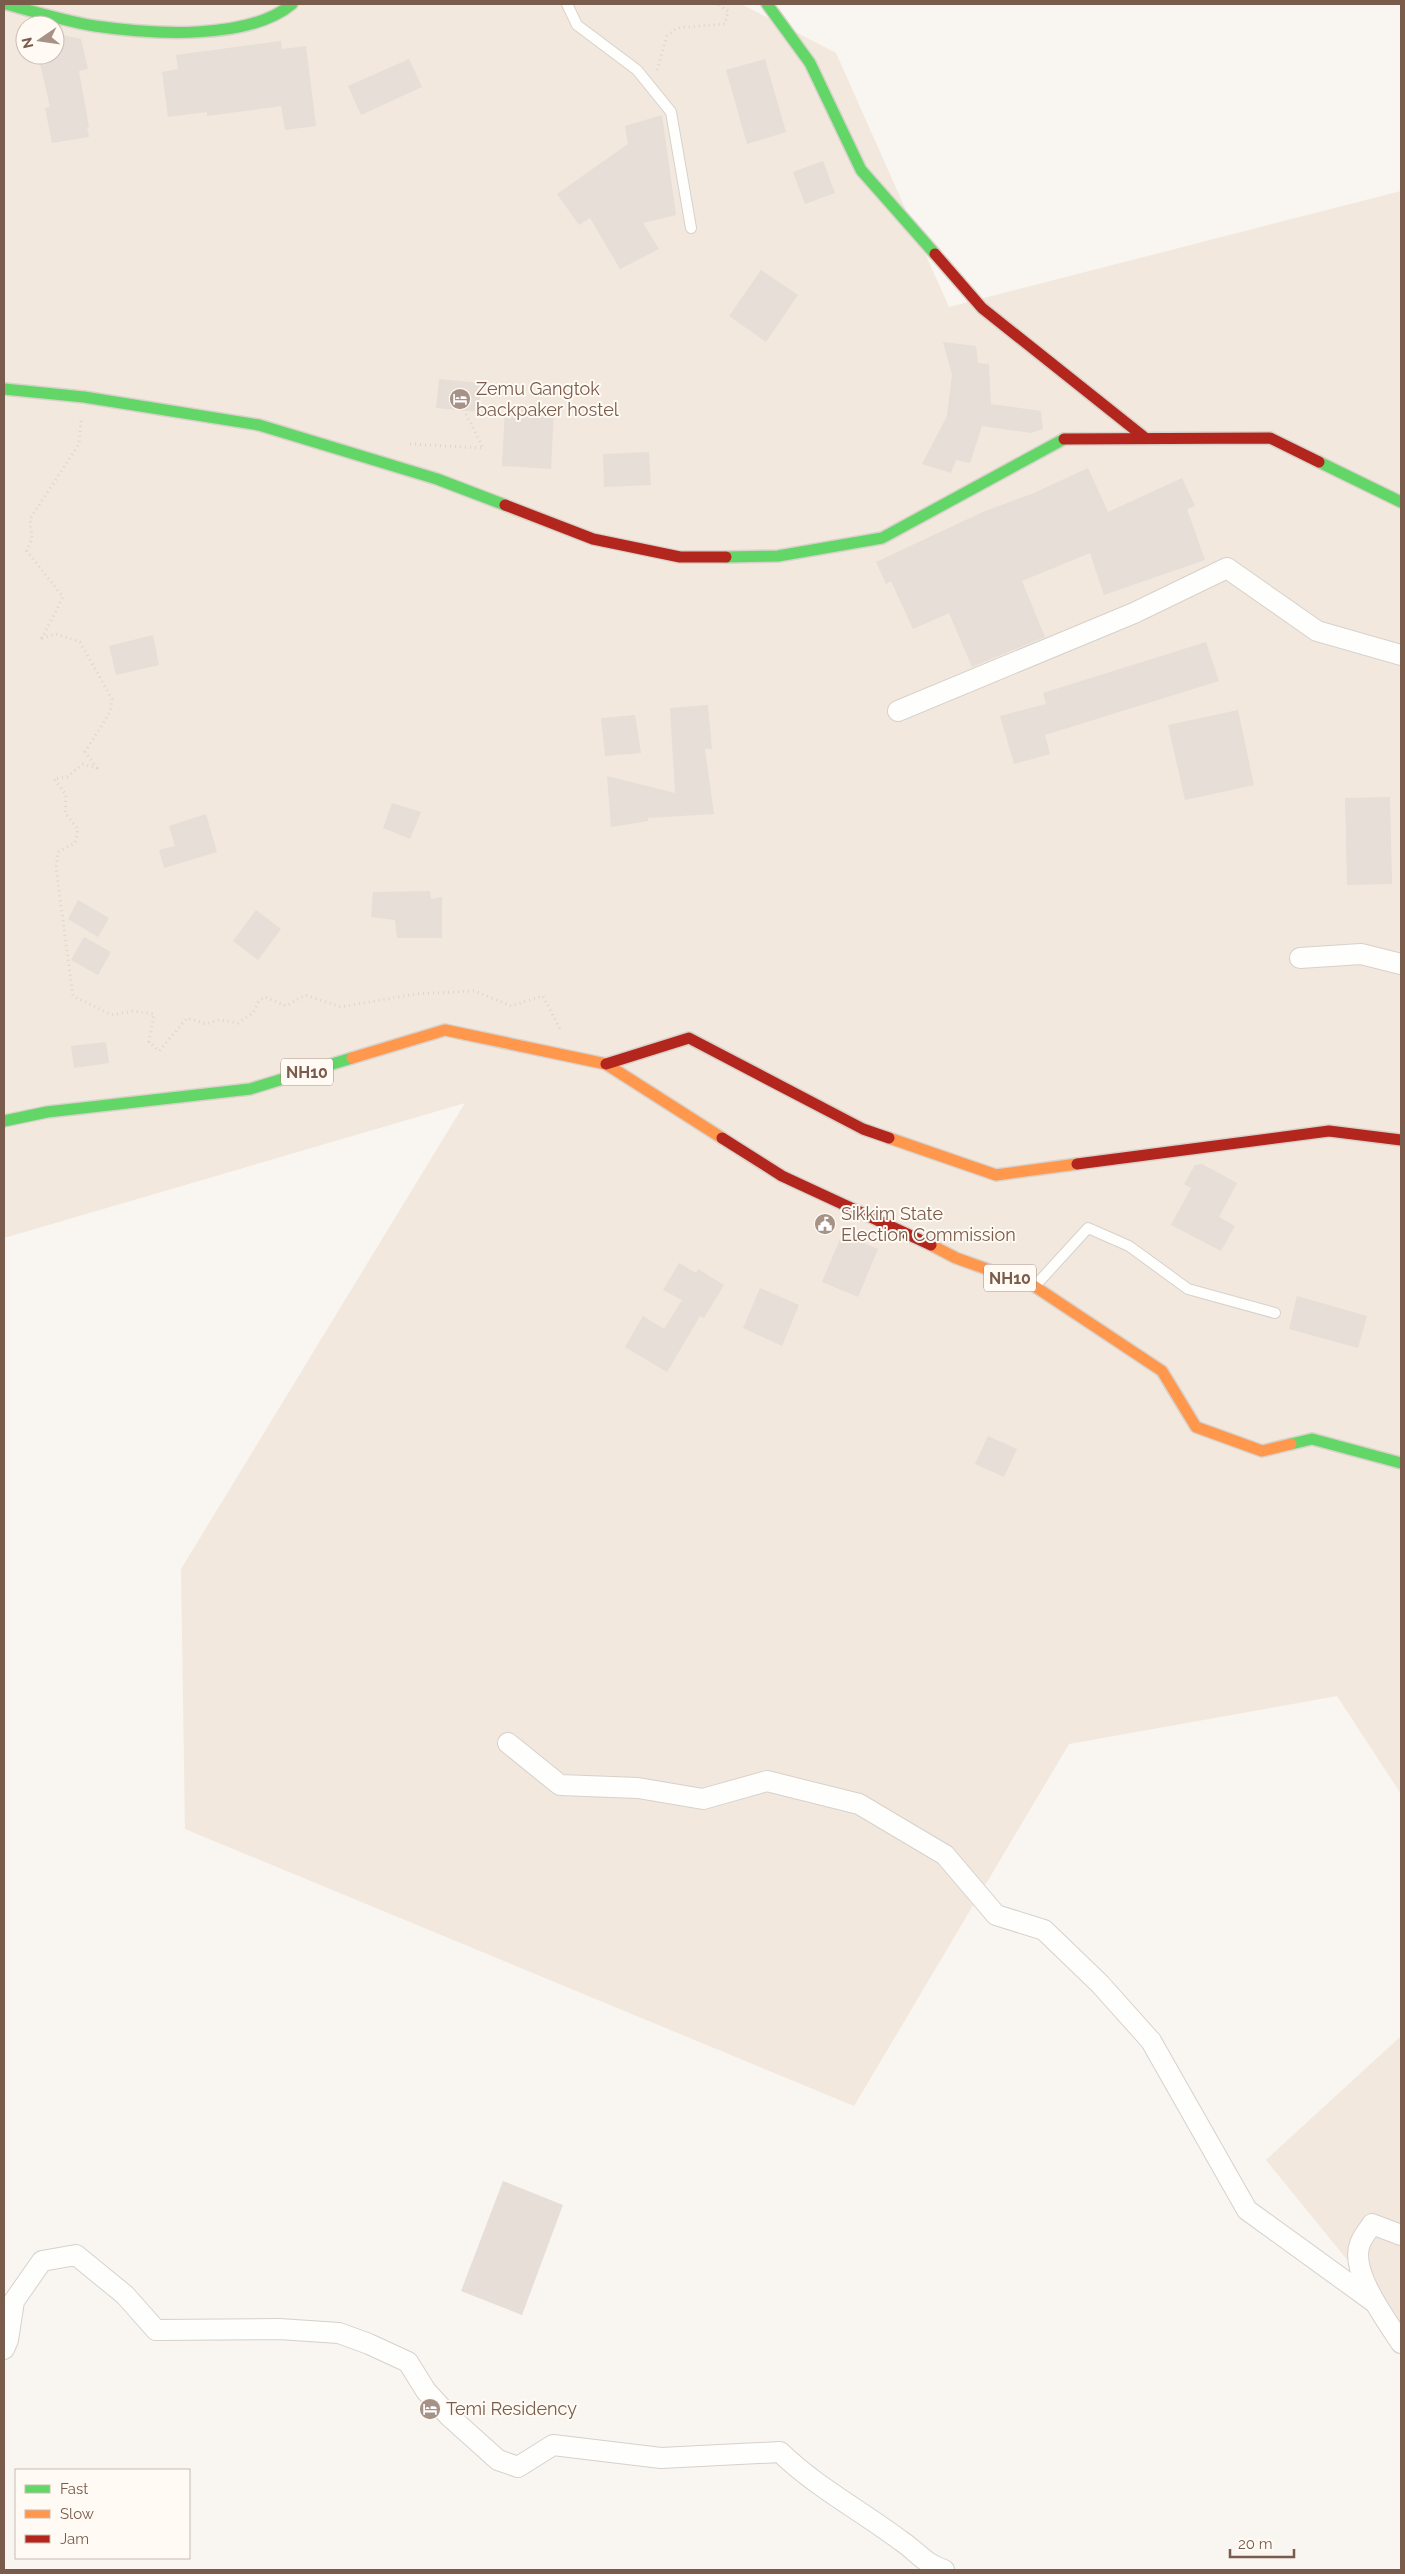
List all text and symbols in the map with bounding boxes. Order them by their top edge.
north arrow [15,15,65,65]
text: N [18,36,36,50]
place label: Zemu Gangtok backpaker hostel [476,378,619,420]
hotel icon: Zemu Gangtok backpaker hostel [448,387,472,411]
road number: NH10 [281,1058,333,1086]
place label: Sikkim State Election Commission [841,1203,1016,1245]
public building icon: Sikkim State Election Commission [813,1212,837,1236]
road number: NH10 [984,1264,1036,1292]
hotel icon: Temi Residency [418,2397,442,2421]
place label: Temi Residency [446,2398,577,2419]
legend [15,2469,190,2559]
text: Fast [60,2480,88,2498]
text: Slow [60,2505,94,2523]
scale bar [1230,2526,1294,2558]
text: Jam [60,2530,89,2548]
text: 20 m [1238,2535,1273,2553]

